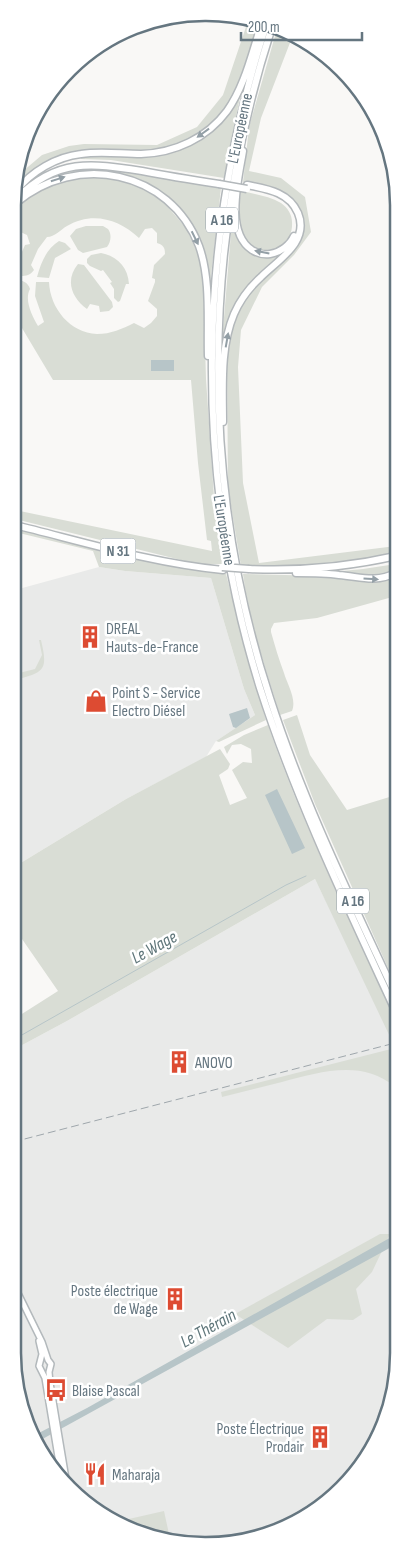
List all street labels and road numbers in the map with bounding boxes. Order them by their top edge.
street label: L'Européenne [224,91,257,165]
road number: A 16 [206,208,238,232]
street label: L'Européenne [209,493,238,567]
road number: N 31 [100,538,136,564]
road number: A 16 [337,888,369,914]

